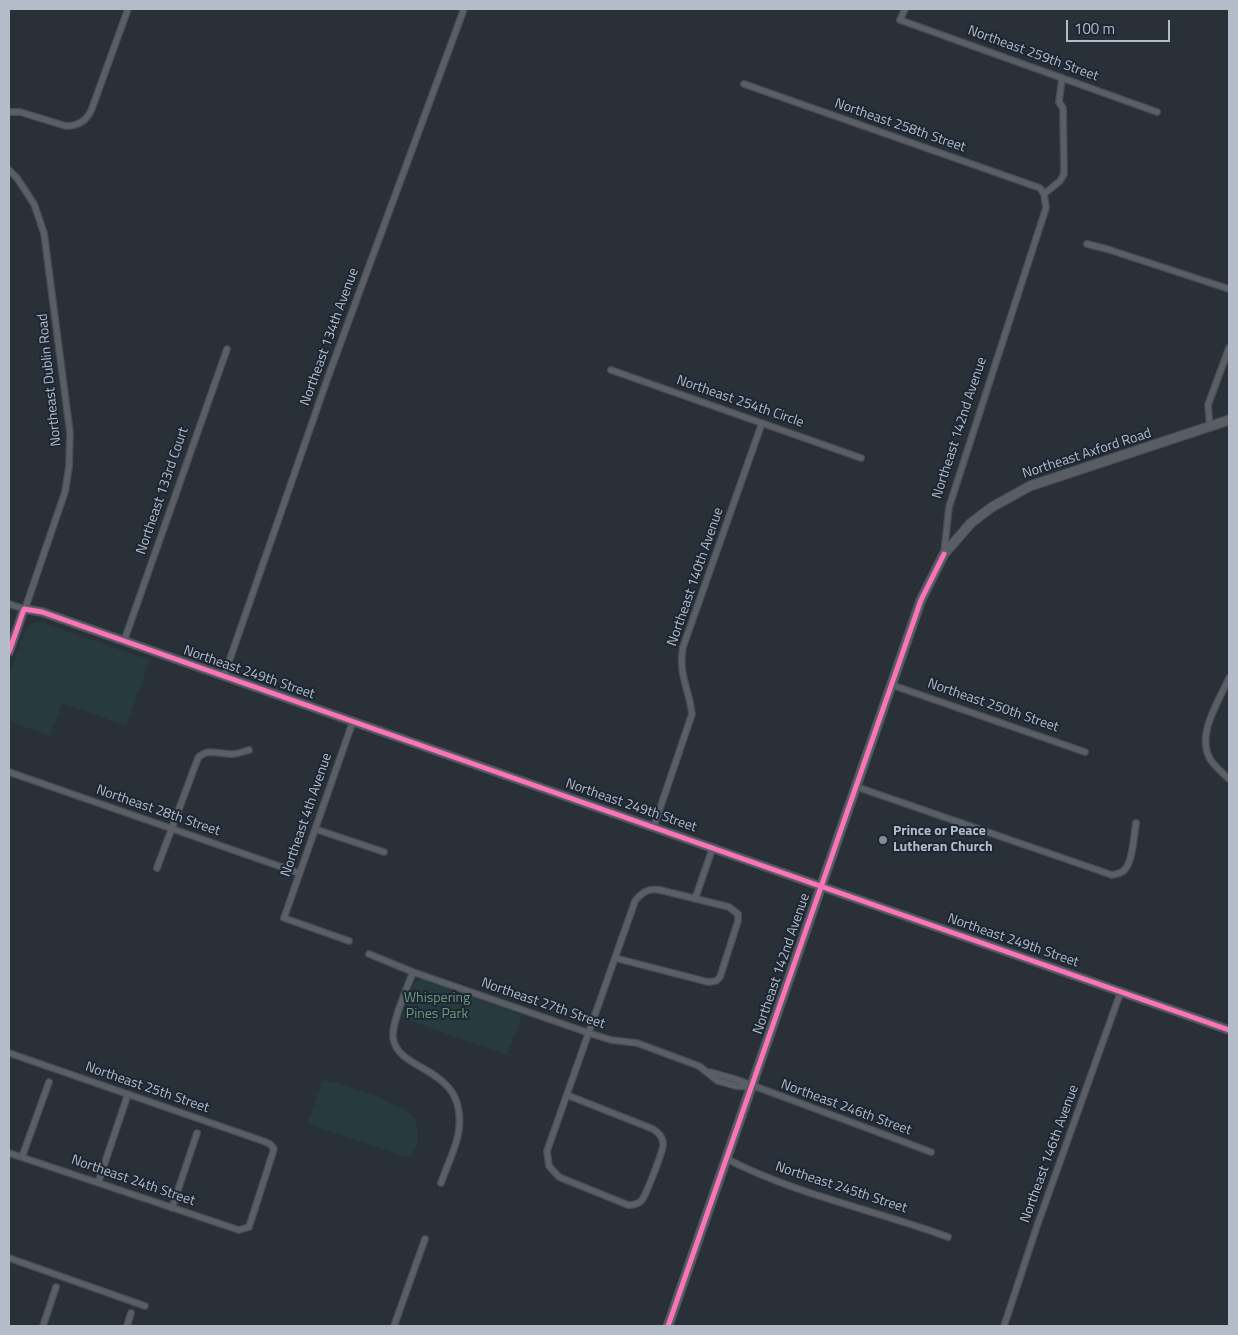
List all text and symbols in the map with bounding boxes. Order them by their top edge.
scale bar [1068,10,1172,42]
text: 100 m [1074,17,1115,40]
street label: Northeast 259th Street [965,23,1101,85]
street label: Northeast 258th Street [832,96,968,156]
street label: Northeast 134th Avenue [297,266,363,408]
street label: Northeast Dublin Road [35,313,65,447]
street label: Northeast 142nd Avenue [929,355,991,501]
street label: Northeast 254th Circle [674,372,806,432]
street label: Northeast 133rd Court [133,425,193,557]
street label: Northeast Axford Road [1020,425,1154,483]
street label: Northeast 140th Avenue [664,505,728,649]
street label: Northeast 249th Street [181,643,317,703]
street label: Northeast 250th Street [925,676,1061,736]
street label: Northeast 4th Avenue [278,751,336,879]
street label: Northeast 249th Street [563,776,699,836]
street label: Northeast 28th Street [94,782,222,840]
place label: Prince or Peace Lutheran Church [893,824,993,856]
marker: Prince or Peace Lutheran Church [877,834,889,846]
street label: Northeast 142nd Avenue [750,891,814,1037]
street label: Northeast 249th Street [945,911,1081,971]
street label: Northeast 27th Street [479,975,607,1033]
park label: Whispering Pines Park [404,991,470,1024]
street label: Northeast 25th Street [83,1059,211,1117]
street label: Northeast 246th Street [778,1077,914,1139]
street label: Northeast 146th Avenue [1017,1083,1083,1225]
street label: Northeast 24th Street [69,1152,197,1210]
street label: Northeast 245th Street [773,1159,909,1217]

